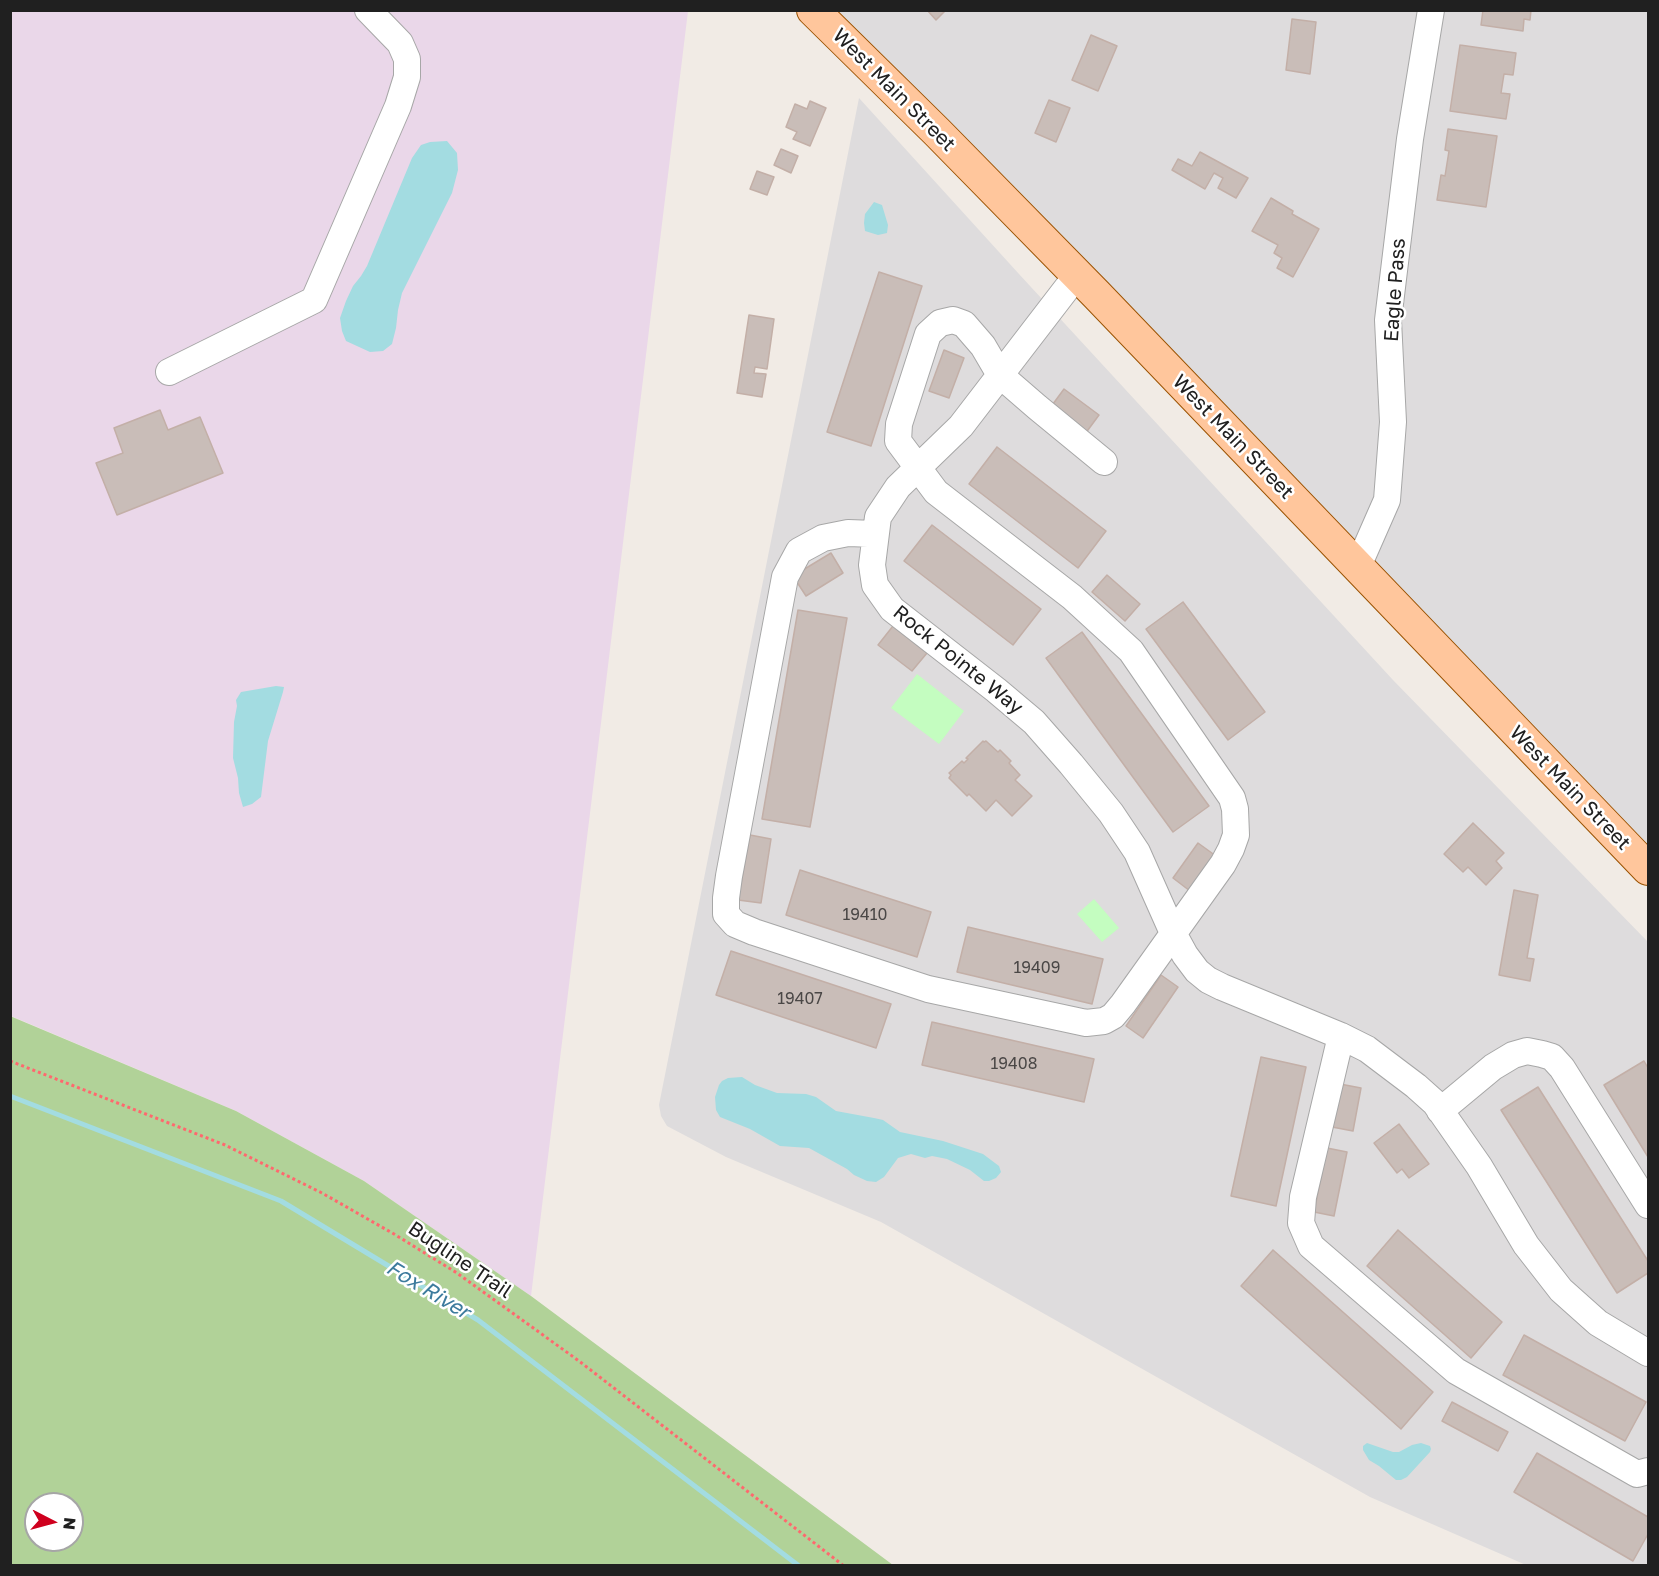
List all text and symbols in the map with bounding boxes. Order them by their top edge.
street label: West Main Street [828,24,960,156]
street label: Eagle Pass [1379,237,1411,343]
street label: West Main Street [1167,370,1299,504]
street label: Rock Pointe Way [888,600,1028,720]
street label: West Main Street [1504,721,1636,855]
house number: 19410 [843,905,887,925]
house number: 19409 [1014,958,1060,978]
house number: 19407 [777,989,823,1009]
house number: 19408 [991,1054,1037,1074]
street label: Bugline Trail [404,1217,516,1303]
water label: Fox River [382,1255,474,1325]
north arrow [24,1492,84,1552]
text: N [59,1517,80,1531]

